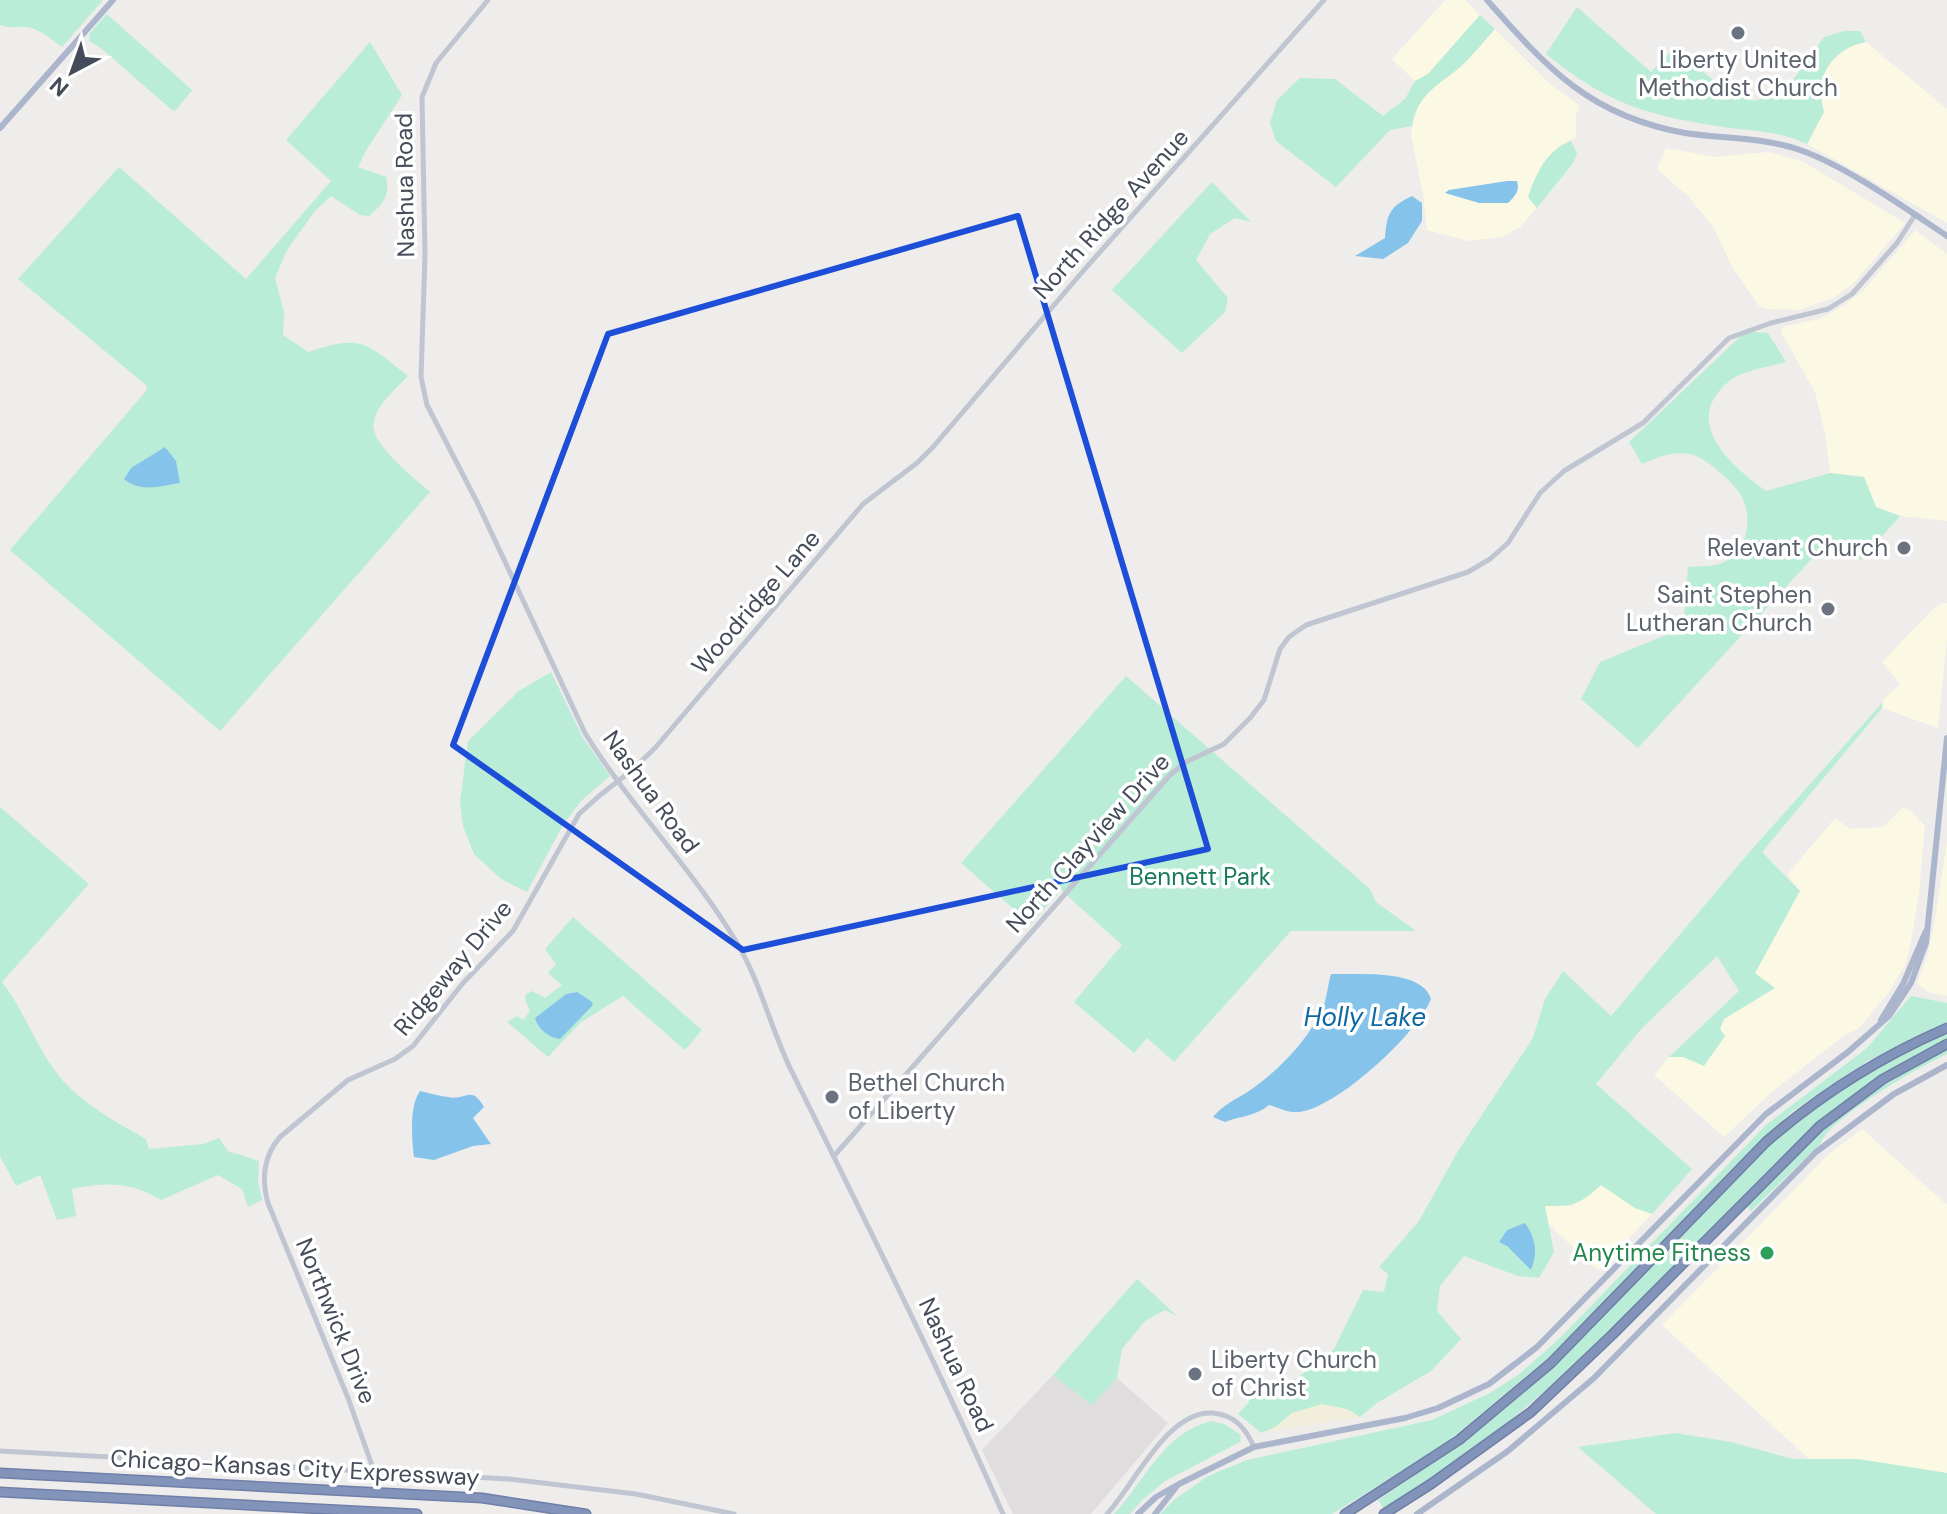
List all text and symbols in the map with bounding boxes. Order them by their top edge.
marker: Liberty United Methodist Church [1729,24,1747,42]
north arrow [32,32,112,112]
place label: Liberty United Methodist Church [1638,44,1838,103]
text: N [44,71,75,103]
street label: Nashua Road [388,112,421,258]
street label: North Ridge Avenue [1026,122,1195,305]
street label: Woodridge Lane [684,523,827,680]
place label: Relevant Church [1707,532,1888,563]
marker: Relevant Church [1895,539,1913,557]
place label: Saint Stephen Lutheran Church [1626,579,1812,638]
marker: Saint Stephen Lutheran Church [1819,600,1837,618]
street label: Nashua Road [596,724,706,859]
street label: North Clayview Drive [999,746,1176,939]
park label: Bennett Park [1129,861,1271,892]
street label: Ridgeway Drive [387,893,519,1042]
water label: Holly Lake [1304,1000,1426,1034]
place label: Bethel Church of Liberty [848,1067,1005,1126]
marker: Bethel Church of Liberty [823,1088,841,1106]
street label: Northwick Drive [289,1233,384,1408]
place label: Anytime Fitness [1572,1237,1751,1268]
marker: Anytime Fitness [1758,1244,1776,1262]
street label: Nashua Road [912,1293,1001,1437]
place label: Liberty Church of Christ [1211,1344,1377,1403]
marker: Liberty Church of Christ [1186,1365,1204,1383]
street label: Chicago-Kansas City Expressway [110,1442,480,1493]

